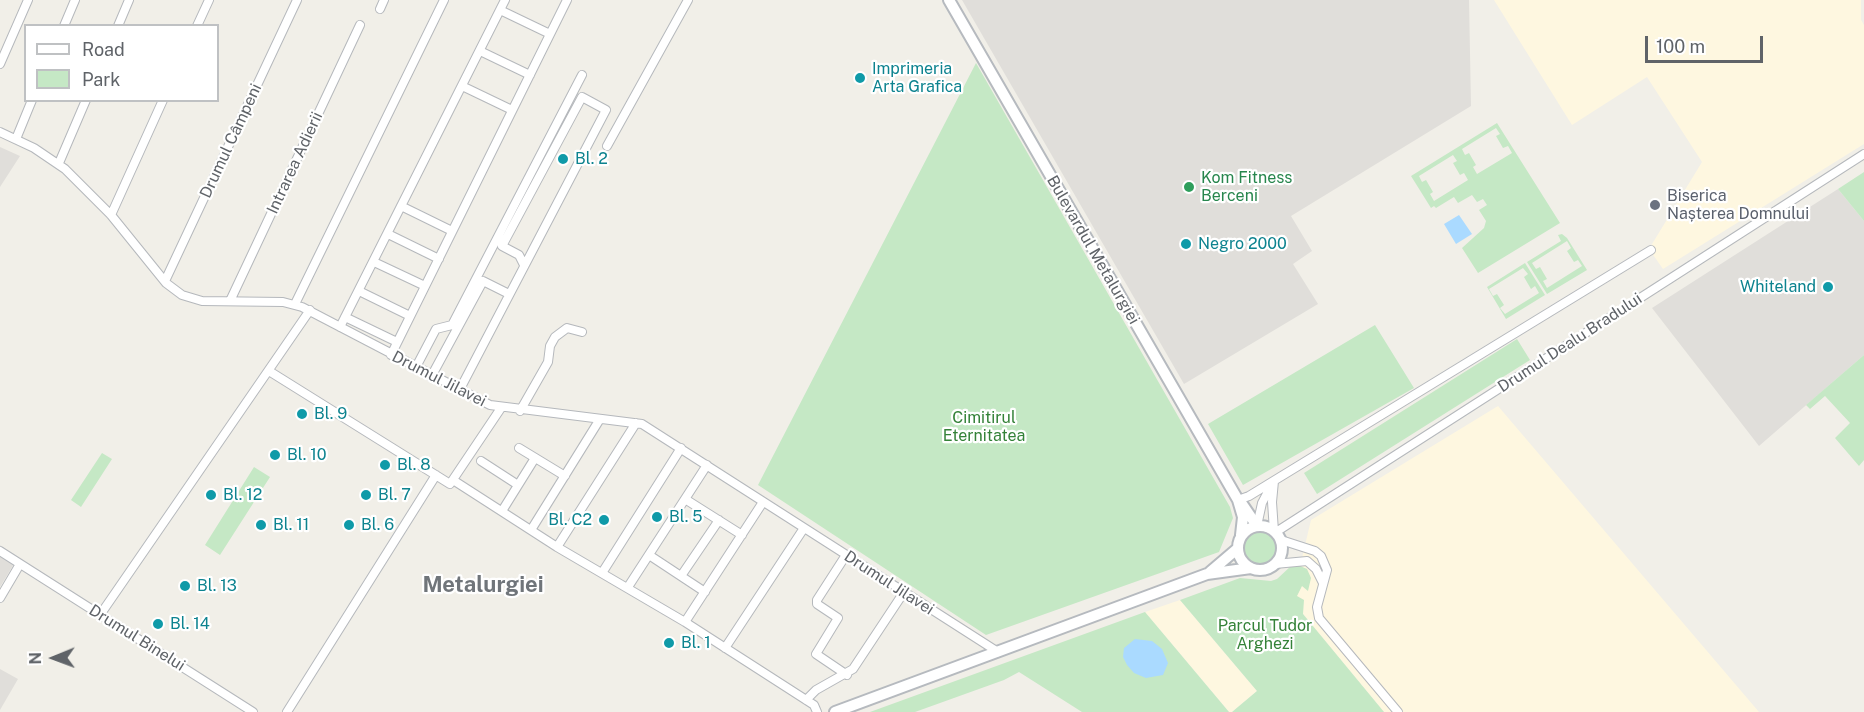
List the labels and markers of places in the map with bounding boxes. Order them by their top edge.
place label: Imprimeria Arta Grafica [872,59,962,97]
marker: Imprimeria Arta Grafica [853,71,867,85]
place label: Bl. 2 [575,149,608,169]
marker: Bl. 2 [556,152,570,166]
place label: Kom Fitness Berceni [1201,168,1292,206]
marker: Kom Fitness Berceni [1182,180,1196,194]
place label: Biserica Nașterea Domnului [1667,186,1809,224]
marker: Biserica Nașterea Domnului [1648,198,1662,212]
place label: Negro 2000 [1198,234,1287,254]
marker: Negro 2000 [1179,237,1193,251]
place label: Whiteland [1740,277,1816,297]
marker: Whiteland [1821,280,1835,294]
place label: Bl. 9 [314,404,347,424]
marker: Bl. 9 [295,407,309,421]
place label: Bl. 10 [287,445,326,465]
marker: Bl. 10 [268,448,282,462]
place label: Bl. 8 [397,455,431,475]
marker: Bl. 8 [378,458,392,472]
place label: Bl. 12 [223,485,262,505]
place label: Bl. 7 [378,485,411,505]
marker: Bl. 12 [204,488,218,502]
marker: Bl. 7 [359,488,373,502]
place label: Bl. 5 [669,507,702,527]
place label: Bl. C2 [548,510,592,530]
marker: Bl. 5 [650,510,664,524]
marker: Bl. C2 [597,513,611,527]
place label: Bl. 11 [273,515,309,535]
place label: Bl. 6 [361,515,394,535]
marker: Bl. 11 [254,518,268,532]
marker: Bl. 6 [342,518,356,532]
place label: Bl. 13 [197,576,237,596]
marker: Bl. 13 [178,579,192,593]
place label: Bl. 14 [170,614,210,634]
marker: Bl. 14 [151,617,165,631]
place label: Bl. 1 [681,633,711,653]
marker: Bl. 1 [662,636,676,650]

